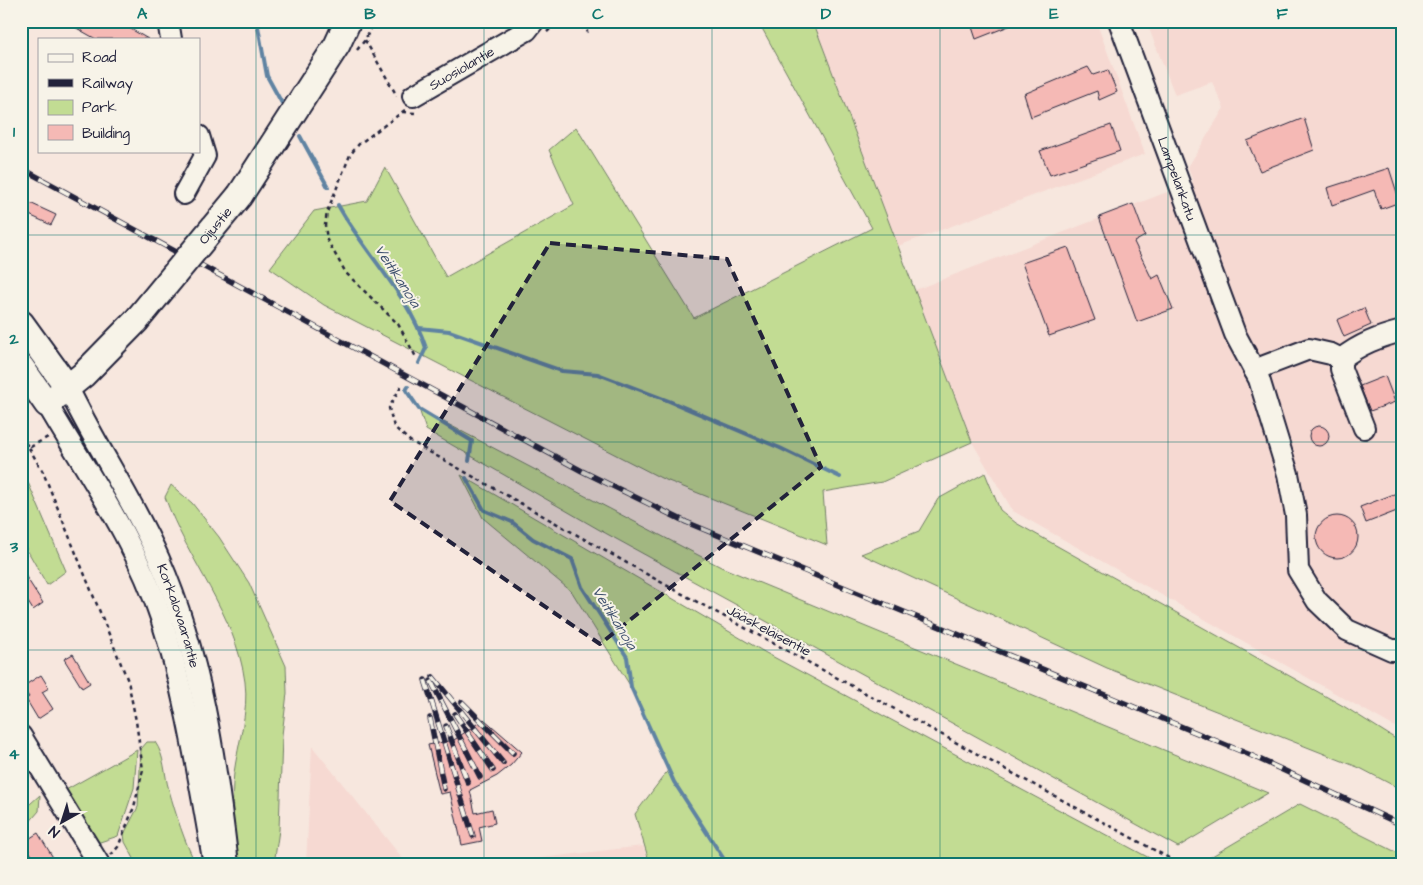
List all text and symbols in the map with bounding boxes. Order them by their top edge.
text: A [137,3,148,25]
text: B [364,3,376,25]
text: C [592,3,604,25]
text: D [821,3,832,25]
text: E [1049,3,1059,25]
text: F [1276,3,1288,25]
legend [38,38,200,152]
street label: Suosiolantie [425,42,499,96]
text: Road [82,47,117,68]
text: Railway [82,73,133,95]
text: Park [82,97,117,118]
text: 1 [13,121,16,143]
text: Building [82,123,130,145]
street label: Lampelankatu [1152,134,1201,224]
street label: Oijustie [194,203,238,249]
water label: Veitikanoja [369,241,427,313]
text: 2 [8,328,19,350]
text: 3 [9,536,19,558]
street label: Korkalovaarantie [151,561,204,671]
water label: Veitikanoja [587,583,643,655]
street label: Jääskeläisentie [723,600,815,662]
text: 4 [9,743,20,765]
north arrow [38,798,88,848]
text: N [45,821,64,842]

